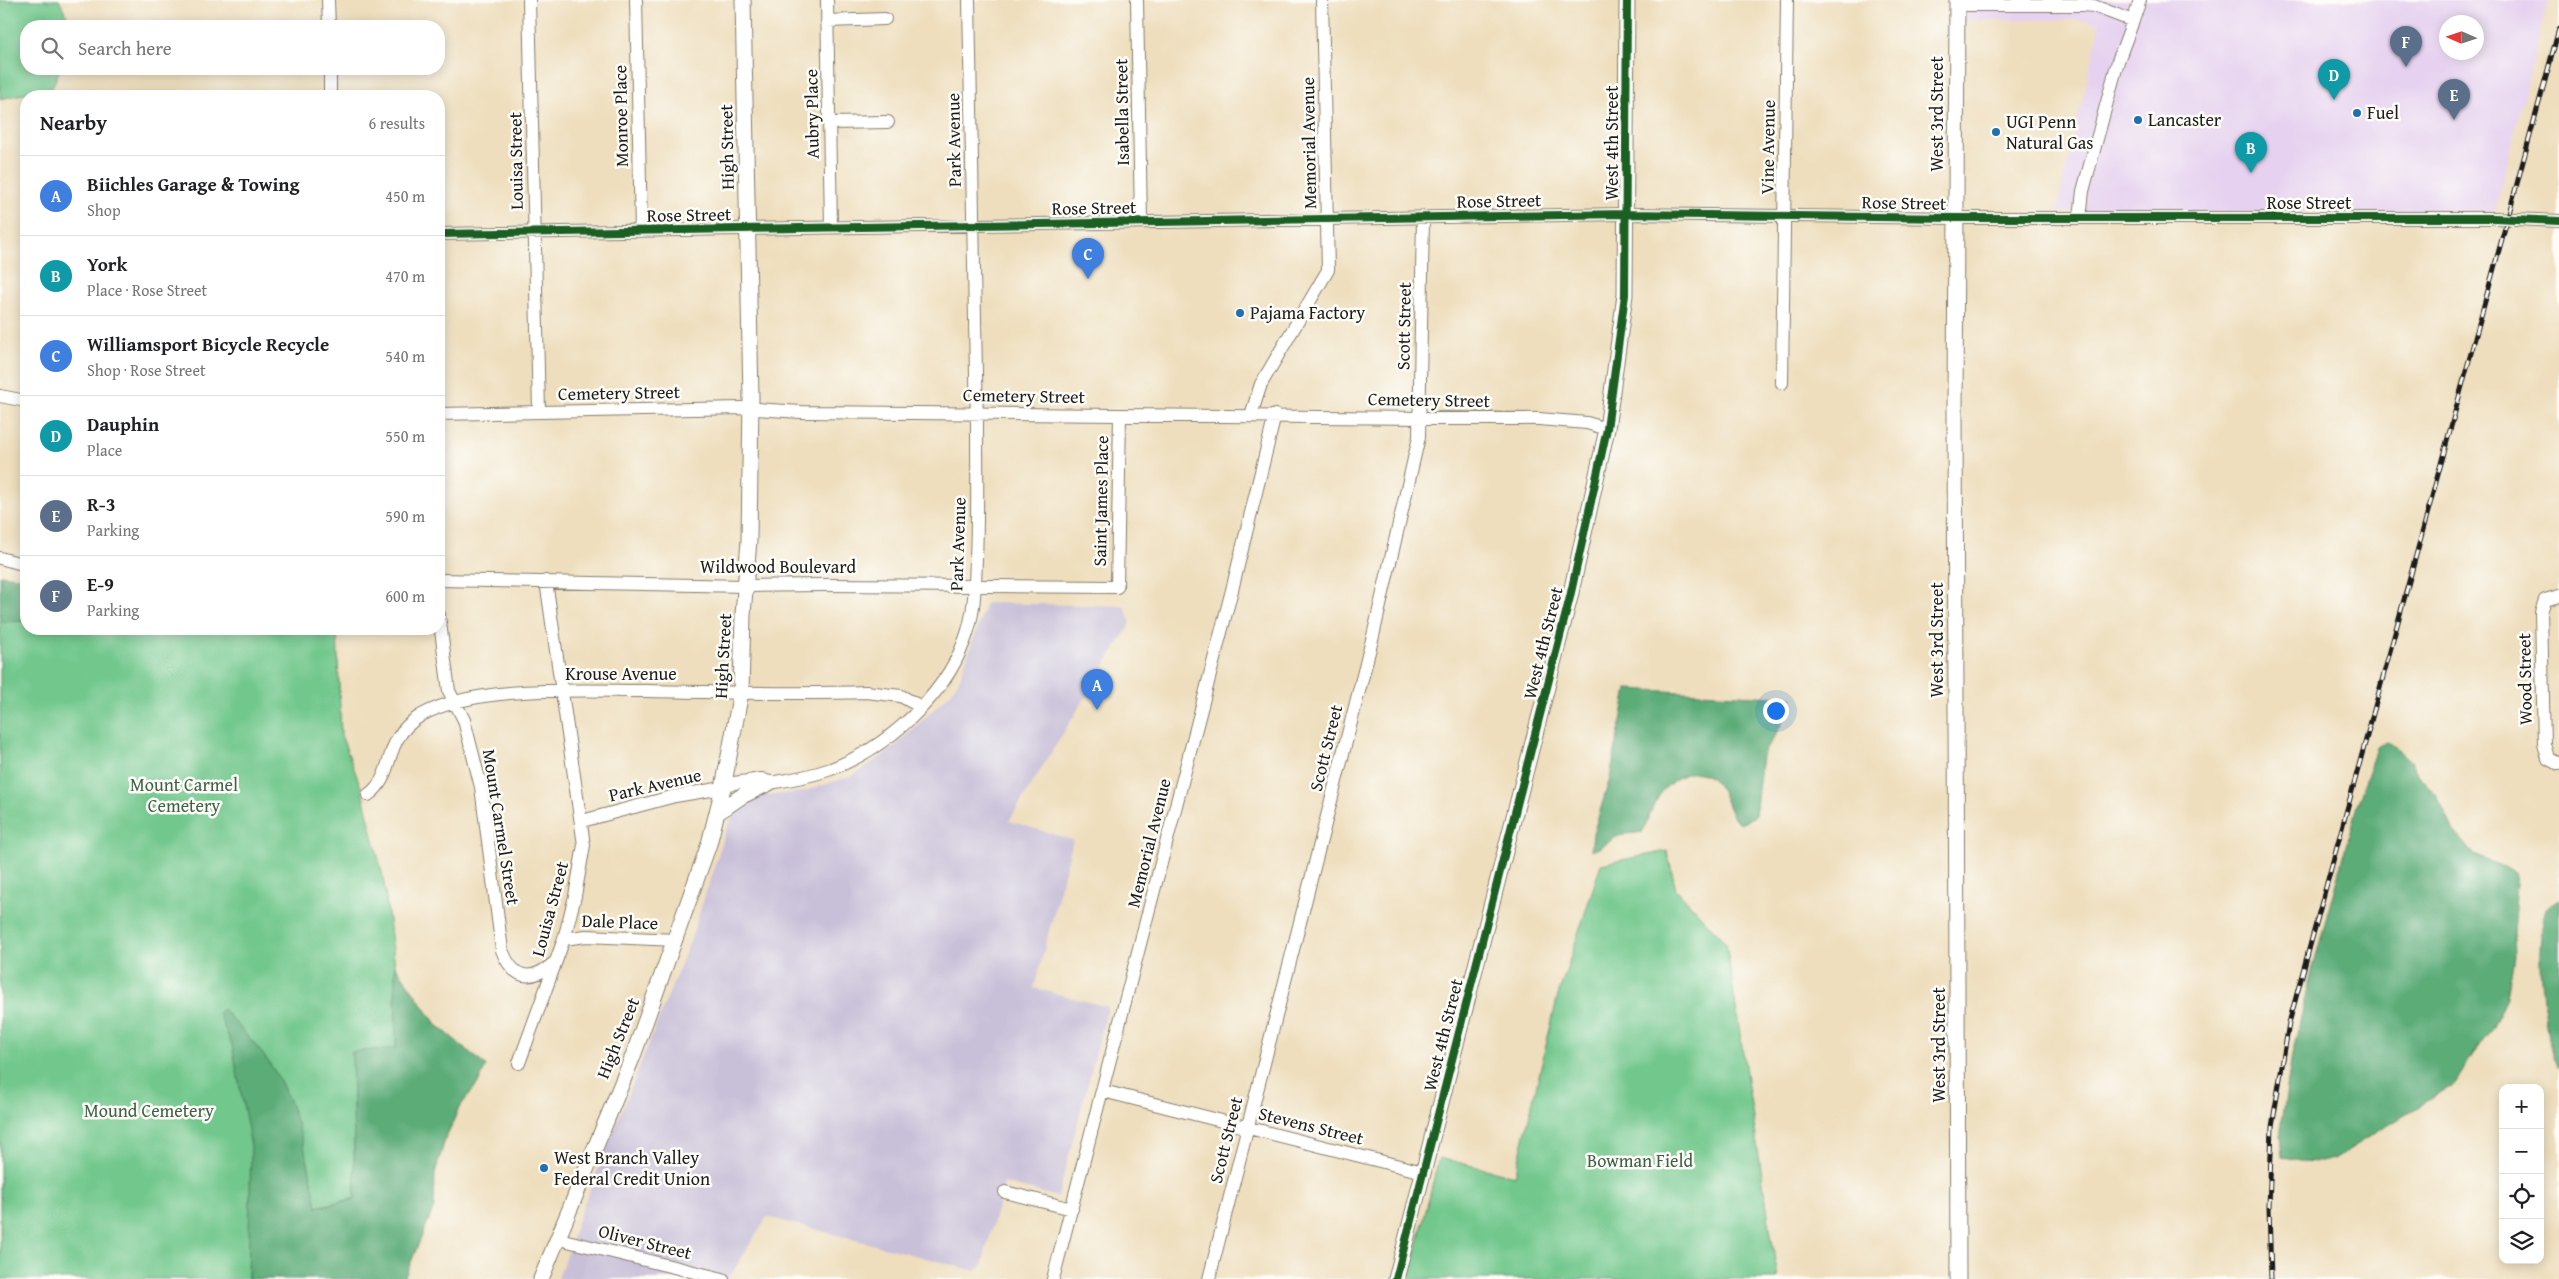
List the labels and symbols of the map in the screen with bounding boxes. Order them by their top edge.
north arrow [2439,15,2484,60]
pin: F [2390,26,2422,67]
street label: West 3rd Street [1923,56,1950,172]
street label: Isabella Street [1107,58,1136,166]
pin: D [2318,59,2350,100]
street label: Monroe Place [606,65,635,167]
street label: Aubry Place [797,69,826,159]
street label: Memorial Avenue [1294,77,1323,209]
pin: E [2438,79,2470,120]
street label: West 4th Street [1598,85,1625,201]
street label: Park Avenue [939,93,968,187]
street label: Vine Avenue [1753,99,1782,195]
place label: Fuel [2367,99,2399,126]
street label: High Street [712,103,741,190]
place label: Lancaster [2148,106,2222,133]
marker: Fuel [2351,107,2363,119]
place label: UGI Penn Natural Gas [2006,108,2093,156]
street label: Louisa Street [501,111,530,210]
marker: Lancaster [2132,114,2144,126]
marker: UGI Penn Natural Gas [1990,126,2002,138]
pin: B [2235,132,2267,173]
street label: Rose Street [1456,186,1542,215]
street label: Rose Street [1861,188,1947,217]
street label: Rose Street [2267,189,2352,216]
street label: Rose Street [1051,193,1137,222]
street label: Rose Street [646,200,732,229]
pin: C [1072,238,1104,279]
street label: Scott Street [1389,281,1418,370]
place label: Pajama Factory [1250,299,1365,326]
marker: Pajama Factory [1234,307,1246,319]
street label: Cemetery Street [558,378,681,407]
street label: Cemetery Street [963,381,1086,410]
street label: Cemetery Street [1368,385,1491,414]
street label: Saint James Place [1086,435,1115,567]
street label: Park Avenue [942,497,973,591]
street label: Wildwood Boulevard [700,553,856,580]
street label: West 3rd Street [1923,582,1950,698]
street label: West 4th Street [1515,583,1570,702]
street label: High Street [707,612,738,699]
street label: Wood Street [2510,632,2539,725]
street label: Krouse Avenue [565,660,677,687]
pin: A [1081,669,1113,710]
your location [1763,698,1789,724]
street label: Scott Street [1302,701,1349,794]
street label: Mount Carmel Street [476,747,527,907]
street label: Park Avenue [606,761,704,808]
park label: Mount Carmel Cemetery [130,771,238,819]
street label: Memorial Avenue [1119,775,1178,910]
street label: Louisa Street [524,857,575,960]
street label: Dale Place [581,907,659,936]
street label: West 4th Street [1415,975,1470,1094]
street label: West 3rd Street [1925,987,1952,1103]
street label: High Street [589,992,646,1083]
street label: Scott Street [1202,1093,1249,1186]
park label: Mound Cemetery [84,1097,214,1124]
street label: Stevens Street [1256,1099,1367,1152]
place label: West Branch Valley Federal Credit Union [554,1144,710,1192]
park label: Bowman Field [1587,1147,1693,1174]
marker: West Branch Valley Federal Credit Union [538,1162,550,1174]
street label: Oliver Street [596,1217,695,1266]

